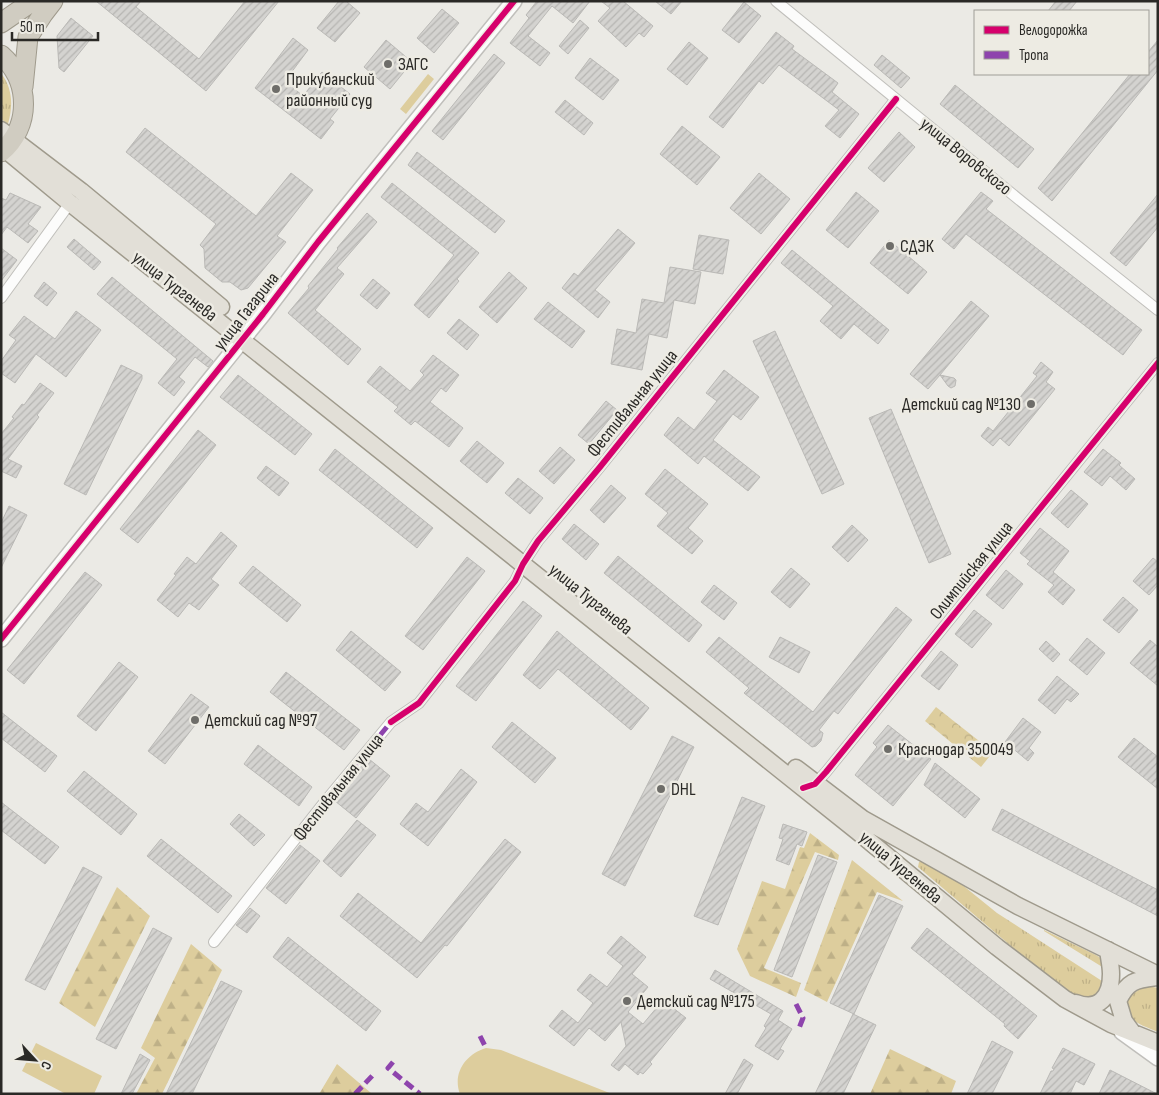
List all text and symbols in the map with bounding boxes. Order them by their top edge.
scale bar [12,10,99,42]
legend [974,10,1149,75]
text: 50 m [20,18,45,37]
text: Велодорожка [1019,21,1088,40]
text: Тропа [1019,46,1049,65]
place label: ЗАГС [398,54,429,75]
marker: ЗАГС [382,58,394,70]
place label: Прикубанский районный суд [286,69,375,111]
marker: Прикубанский районный суд [270,83,282,95]
street label: улица Воровского [916,113,1016,200]
place label: СДЭК [900,236,935,257]
marker: СДЭК [884,240,896,252]
street label: улица Тургенева [128,247,221,326]
street label: улица Гагарина [209,268,283,355]
street label: Фестивальная улица [583,345,682,461]
place label: Детский сад №130 [902,394,1021,415]
marker: Детский сад №130 [1025,398,1037,410]
street label: Олимпийская улица [925,517,1017,624]
street label: улица Тургенева [545,559,637,640]
place label: Детский сад №97 [205,710,318,731]
marker: Детский сад №97 [189,714,201,726]
street label: Фестивальная улица [289,729,388,845]
place label: Краснодар 350049 [898,739,1014,760]
marker: Краснодар 350049 [882,743,894,755]
place label: DHL [671,779,696,800]
marker: DHL [655,783,667,795]
street label: улица Тургенева [855,827,946,908]
place label: Детский сад №175 [637,991,755,1012]
marker: Детский сад №175 [621,995,633,1007]
north arrow [10,1035,60,1085]
text: С [37,1059,55,1072]

